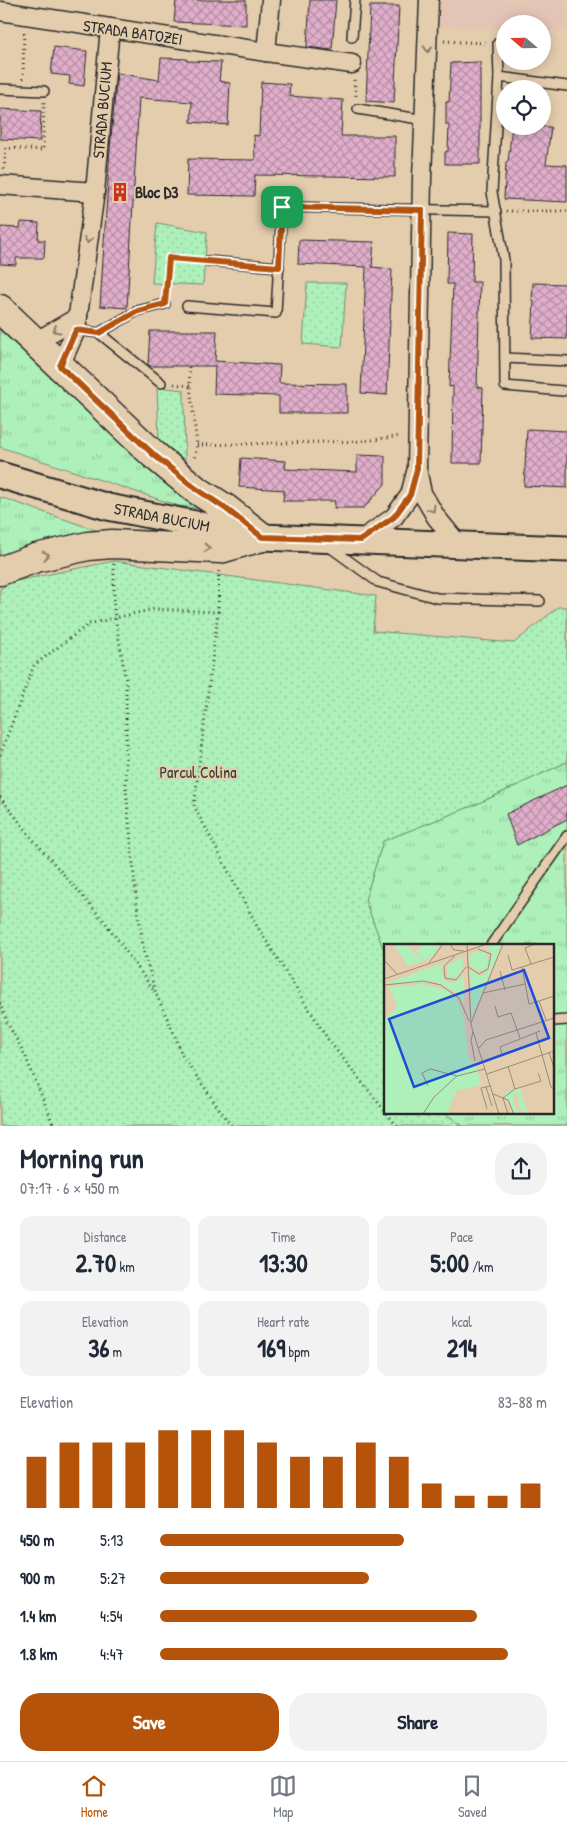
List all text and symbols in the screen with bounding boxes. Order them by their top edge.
street label: STRADA BATOZEI [82,14,184,50]
north arrow [496,15,551,70]
map controls [496,15,551,135]
one-way arrow [422,45,433,53]
street label: STRADA BUCIUM [87,61,117,159]
button: locate [496,80,551,135]
building icon: Bloc D3 [109,181,131,203]
place label: Bloc D3 [135,181,178,203]
pin [261,186,303,228]
icon: arrive [268,193,296,221]
one-way arrow [84,236,94,245]
one-way arrow [53,323,62,333]
street label: STRADA BUCIUM [112,497,212,537]
one-way arrow [425,504,435,513]
one-way arrow [203,543,211,554]
one-way arrow [41,550,50,561]
park label: Parcul Colina [159,761,237,783]
inset map [384,944,554,1114]
text: Morning run [20,1139,144,1177]
button: share [495,1143,547,1195]
text: 07:17 · 6 × 450 m [20,1177,119,1199]
text: Distance [84,1227,127,1246]
text: Time [271,1227,296,1246]
text: Pace [450,1227,473,1246]
text: 2.70 [76,1246,116,1280]
text: 13:30 [259,1246,308,1280]
text: 5:00 [430,1246,469,1280]
text: km [116,1257,135,1276]
text: /km [469,1257,493,1276]
text: Elevation [82,1312,128,1331]
text: Heart rate [257,1312,310,1331]
text: kcal [452,1312,472,1331]
text: 36 [88,1331,109,1365]
text: 169 [257,1331,285,1365]
text: 214 [447,1331,477,1365]
text: m [109,1342,122,1361]
text: bpm [285,1342,310,1361]
text: Elevation [20,1391,73,1413]
text: 83–88 m [498,1391,547,1413]
text: 450 m [20,1529,55,1551]
text: 5:13 [100,1529,123,1551]
text: 900 m [20,1567,55,1589]
text: 5:27 [100,1567,126,1589]
text: 1.4 km [20,1605,56,1627]
text: 4:54 [100,1605,122,1627]
text: 1.8 km [20,1643,57,1665]
text: 4:47 [100,1643,124,1665]
button: Save [20,1693,279,1751]
button: Share [289,1693,547,1751]
tab: Home [80,1772,108,1821]
tab: Map [269,1772,297,1821]
tab: Saved [458,1772,487,1821]

